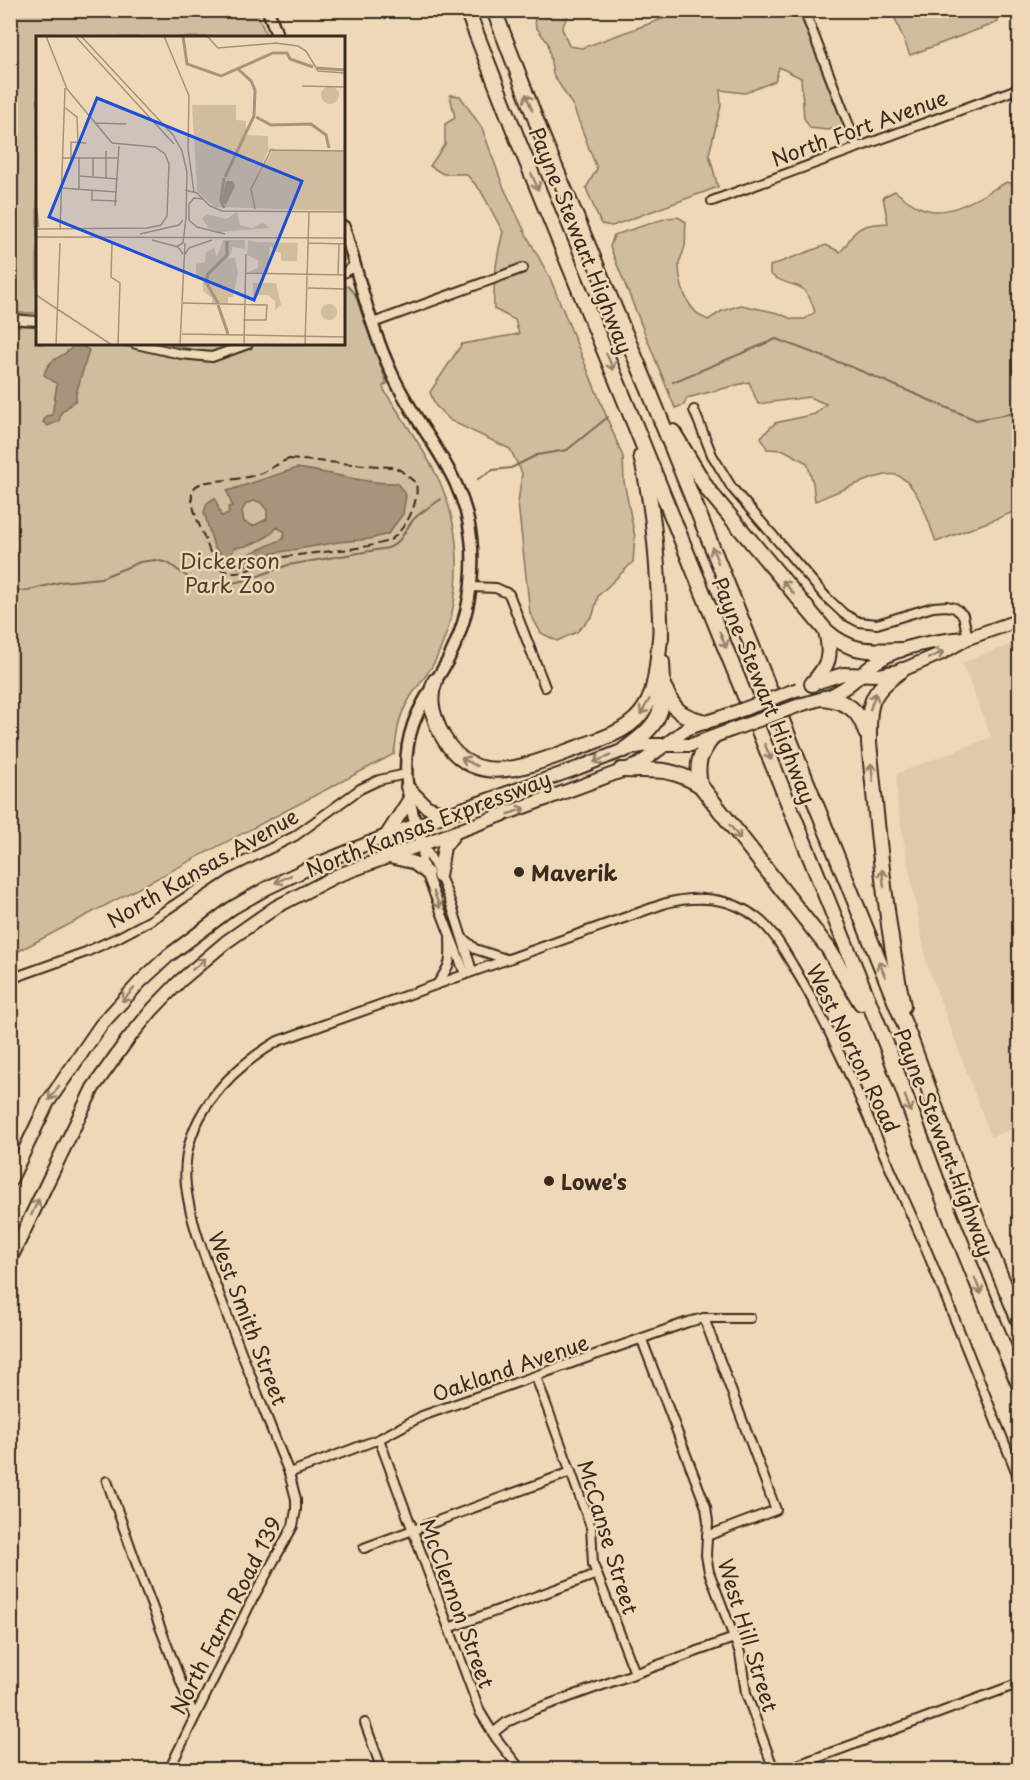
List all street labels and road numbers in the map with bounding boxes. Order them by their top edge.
street label: North Fort Avenue [766,80,952,174]
street label: Payne Stewart Highway [522,122,642,358]
street label: Payne Stewart Highway [705,572,825,808]
street label: North Kansas Expressway [301,761,555,885]
street label: North Kansas Avenue [100,799,304,935]
street label: West Norton Road [799,958,909,1138]
street label: Payne Stewart Highway [887,1023,1003,1261]
street label: West Smith Street [201,1226,297,1410]
street label: Oakland Avenue [427,1325,593,1409]
street label: McCanse Street [570,1456,648,1618]
street label: North Farm Road 139 [161,1511,289,1719]
street label: McClernon Street [412,1514,504,1692]
street label: West Hill Street [710,1554,788,1716]

